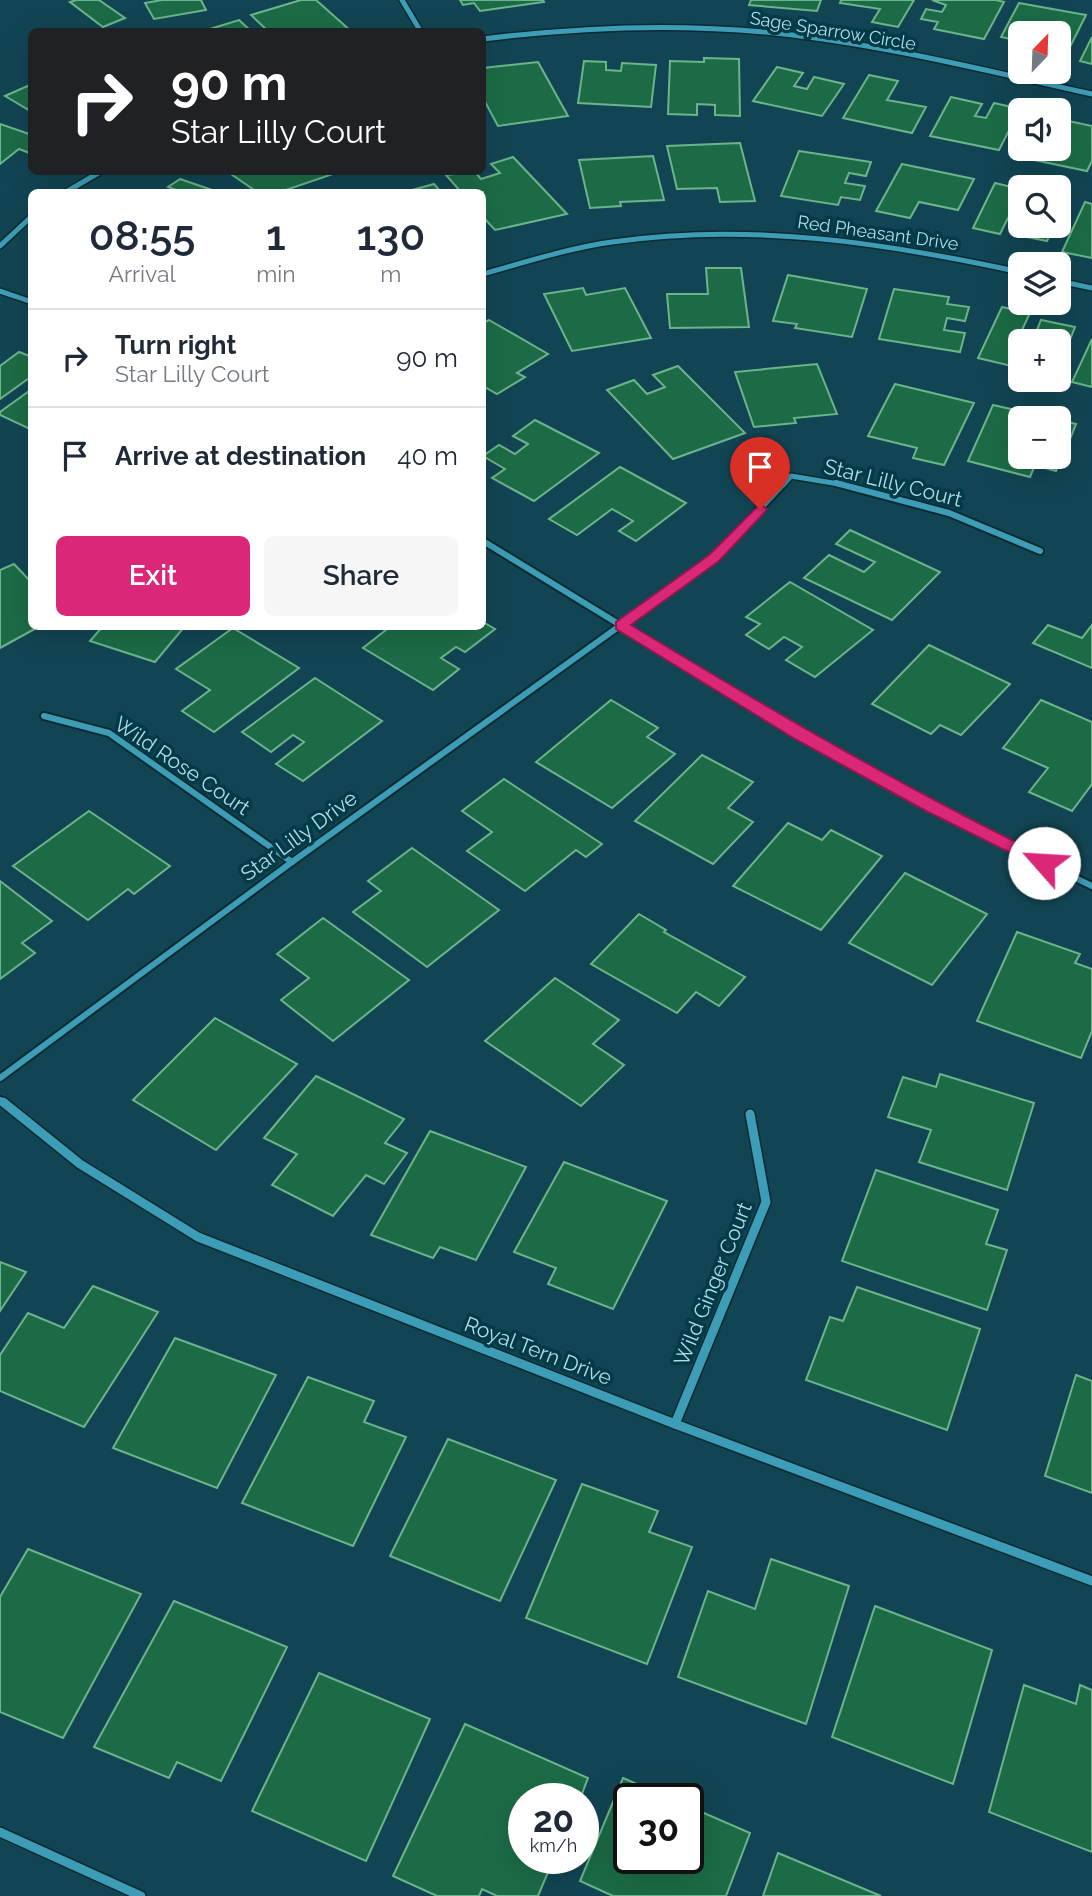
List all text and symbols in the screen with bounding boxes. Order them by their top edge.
street label: Sage Sparrow Circle [748,7,918,54]
north arrow [1008,21,1071,84]
map controls [1008,21,1071,469]
text: 90 m [171,54,287,111]
icon: right [56,56,147,147]
button: sound [1008,98,1071,161]
text: Star Lilly Court [171,113,386,150]
button: search [1008,175,1071,238]
text: 08:55 [89,211,195,260]
text: 1 [266,211,286,260]
text: 130 [357,211,425,260]
street label: Red Pheasant Drive [796,211,960,254]
button: layers [1008,252,1071,315]
text: Arrival [108,260,176,287]
text: min [256,260,296,287]
text: m [380,260,401,287]
button: + [1008,329,1071,392]
text: Turn right [115,330,236,360]
icon: right [56,339,94,377]
text: 90 m [396,343,458,373]
text: Star Lilly Court [115,360,270,387]
button: − [1008,406,1071,469]
icon: arrive [56,437,94,475]
pin [730,437,790,509]
text: Arrive at destination [115,441,366,471]
text: 40 m [397,441,458,471]
icon: arrive [741,448,779,486]
street label: Star Lilly Court [822,453,965,512]
button: Exit [56,536,250,616]
button: Share [264,536,458,616]
street label: Wild Rose Court [110,711,255,820]
street label: Star Lilly Drive [236,785,362,886]
position arrow [1007,826,1081,900]
street label: Wild Ginger Court [668,1199,757,1369]
street label: Royal Tern Drive [461,1311,615,1390]
speed limit sign: 30 [613,1783,704,1874]
text: 20 [533,1799,574,1840]
text: km/h [530,1835,577,1856]

